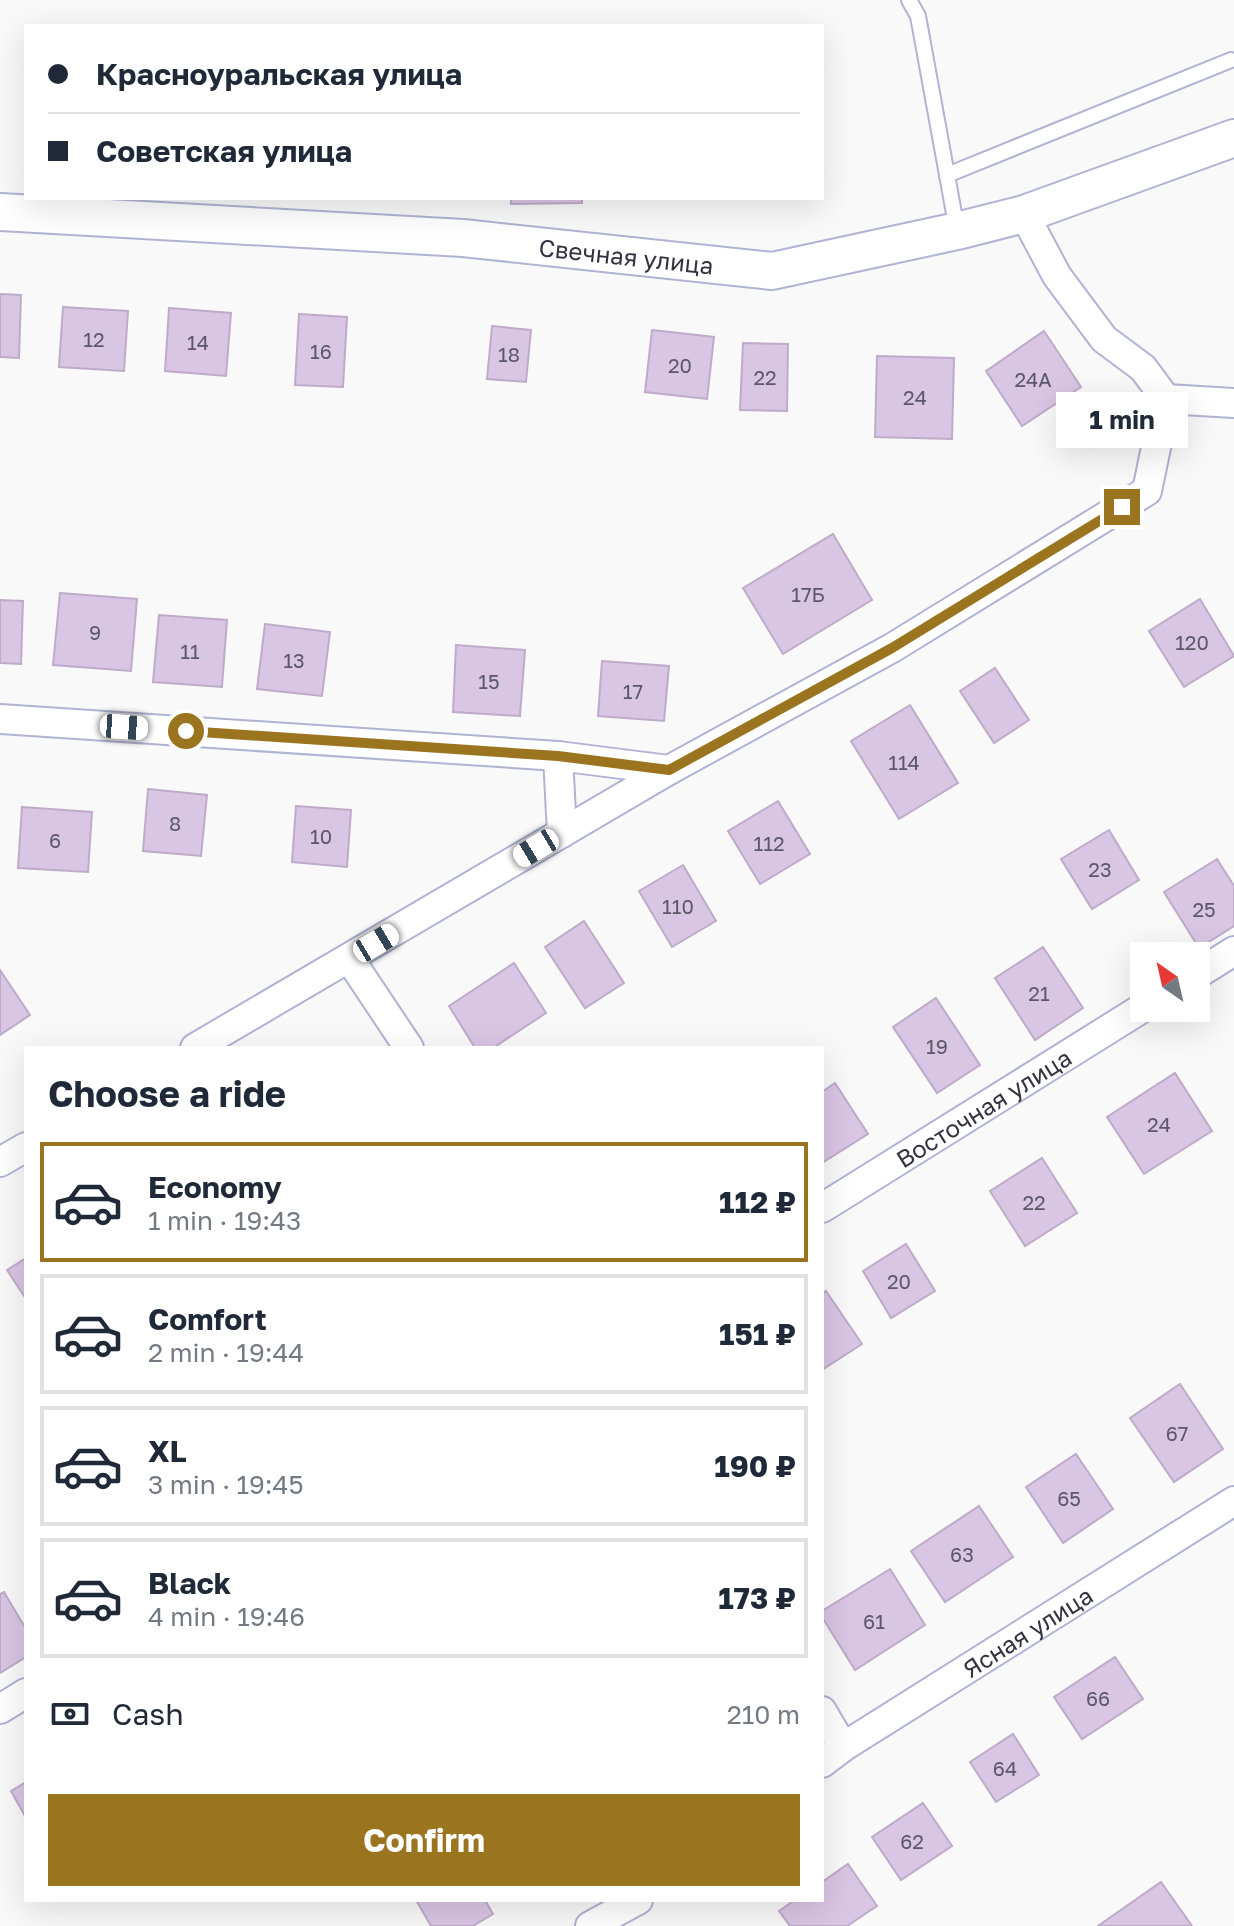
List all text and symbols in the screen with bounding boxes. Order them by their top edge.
text: Красноуральская улица [96,56,462,92]
text: Советская улица [96,133,352,169]
street label: Свечная улица [538,232,715,279]
house number: 12 [83,327,105,351]
house number: 14 [187,330,209,354]
house number: 16 [310,339,332,363]
house number: 18 [498,342,520,366]
house number: 20 [668,353,692,377]
house number: 22 [753,365,777,389]
house number: 24А [1014,367,1052,391]
house number: 24 [903,385,927,409]
callout: 1 min [1056,391,1188,447]
text: 1 min [1089,404,1155,435]
route end [1104,489,1140,525]
house number: 17Б [791,582,825,606]
house number: 9 [89,620,101,644]
house number: 120 [1175,630,1209,654]
house number: 11 [180,639,200,663]
house number: 13 [283,648,305,672]
house number: 15 [478,669,500,693]
house number: 17 [623,679,643,703]
car [99,713,149,741]
route start [168,713,204,749]
house number: 114 [888,750,920,774]
house number: 8 [169,811,181,835]
house number: 10 [310,824,332,848]
car [509,825,563,871]
house number: 6 [49,828,61,852]
house number: 112 [754,831,785,855]
house number: 23 [1088,857,1112,881]
house number: 110 [662,894,694,918]
house number: 25 [1192,897,1216,921]
car [349,920,403,966]
north arrow [1130,942,1210,1022]
map controls [1130,942,1210,1022]
house number: 21 [1028,981,1050,1005]
house number: 19 [926,1034,948,1058]
street label: Восточная улица [890,1042,1076,1173]
text: Choose a ride [48,1072,286,1115]
house number: 24 [1147,1112,1171,1136]
icon: car [52,1166,124,1238]
text: Economy [148,1169,282,1205]
text: 112 ₽ [719,1184,796,1220]
house number: 22 [1022,1190,1046,1214]
text: 1 min · 19:43 [148,1205,301,1236]
house number: 20 [887,1269,911,1293]
icon: car [52,1298,124,1370]
text: Comfort [148,1301,267,1337]
text: 151 ₽ [719,1316,796,1352]
text: 2 min · 19:44 [148,1337,304,1368]
house number: 67 [1166,1421,1188,1445]
icon: car [52,1430,124,1502]
text: XL [148,1433,187,1469]
text: 190 ₽ [714,1448,796,1484]
text: 3 min · 19:45 [148,1469,304,1500]
house number: 65 [1057,1486,1081,1510]
house number: 63 [950,1542,974,1566]
icon: car [52,1562,124,1634]
text: Black [148,1565,231,1601]
text: 173 ₽ [718,1580,796,1616]
street label: Ясная улица [957,1580,1097,1683]
text: 4 min · 19:46 [148,1601,305,1632]
house number: 61 [863,1609,885,1633]
house number: 66 [1086,1686,1110,1710]
icon: cash [48,1692,92,1736]
text: Cash [112,1696,184,1732]
text: 210 m [727,1699,800,1730]
house number: 64 [993,1756,1017,1780]
button: Confirm [48,1794,800,1886]
house number: 62 [900,1829,924,1853]

